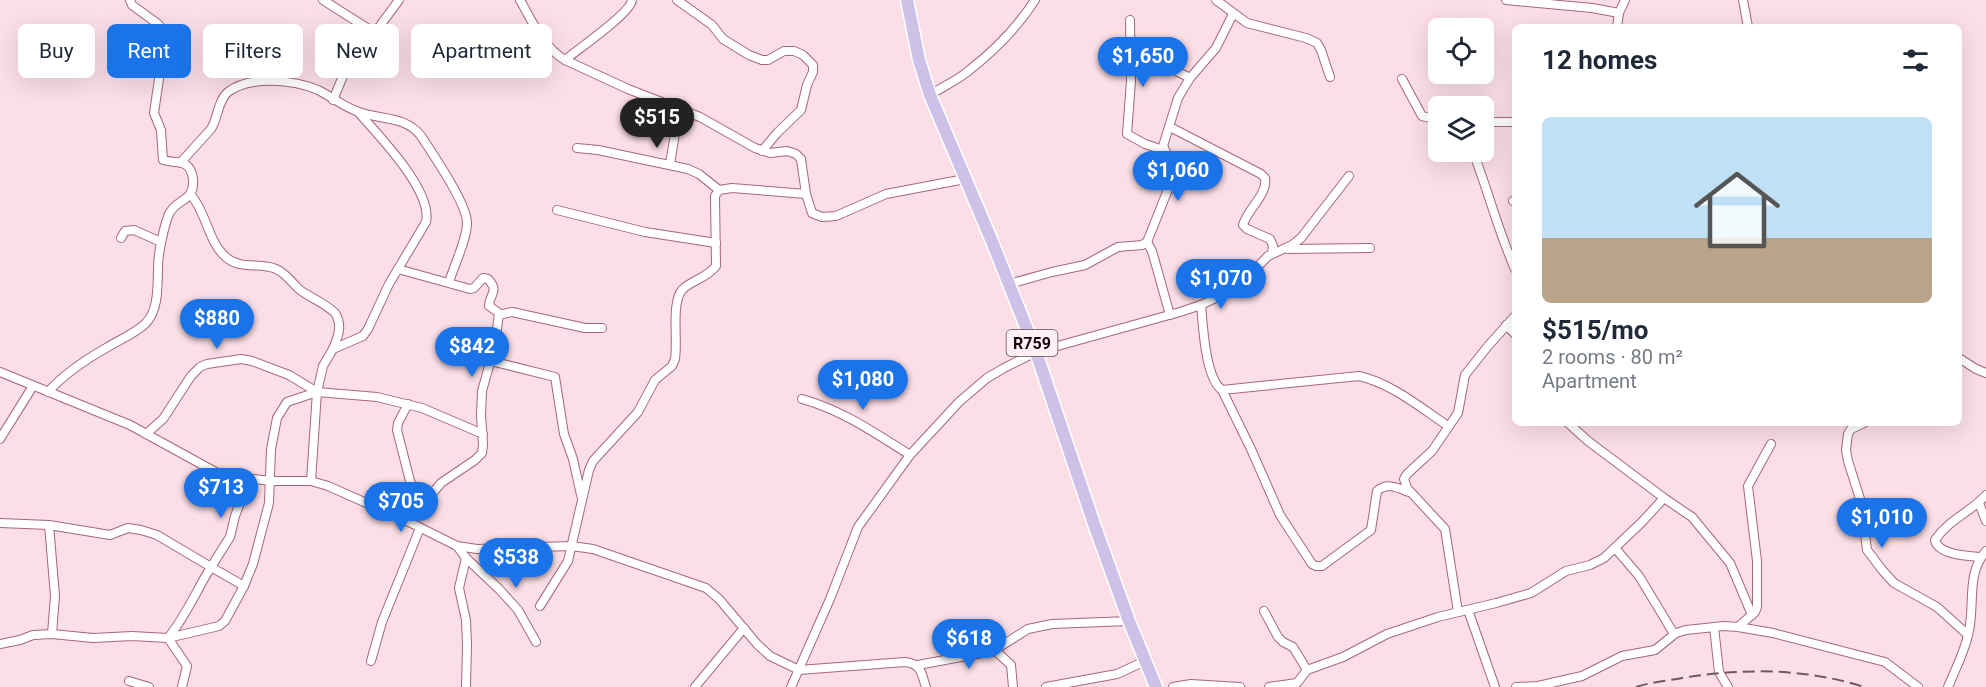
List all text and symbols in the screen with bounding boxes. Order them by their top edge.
map controls [1428,18,1494,162]
button: locate [1428,18,1494,84]
chip: Buy [18,24,95,78]
chip: Rent [107,24,191,78]
chip: Filters [203,24,303,78]
chip: New [315,24,399,78]
chip: Apartment [411,24,552,78]
pin: $1,650 [1094,37,1192,88]
text: $1,650 [1112,44,1174,68]
icon: filters [1899,44,1932,77]
text: 12 homes [1542,45,1657,75]
button: layers [1428,96,1494,162]
pin: $515 [621,98,693,149]
text: $515 [634,105,680,129]
pin: $1,060 [1129,151,1227,202]
icon: home [1683,156,1791,264]
text: $1,060 [1147,158,1209,182]
pin: $1,070 [1172,259,1270,310]
text: $1,070 [1190,266,1252,290]
pin: $880 [181,299,253,350]
text: $880 [194,306,240,330]
text: $515/mo [1542,315,1649,345]
pin: $842 [436,327,508,378]
road number: R759 [1006,330,1058,356]
text: $842 [449,334,495,358]
text: 2 rooms · 80 m² [1542,345,1683,369]
pin: $1,080 [814,360,912,411]
text: $1,080 [832,367,894,391]
text: Apartment [1542,369,1637,393]
pin: $713 [185,468,257,519]
text: $713 [198,475,244,499]
pin: $705 [365,482,437,533]
text: $705 [378,489,424,513]
pin: $1,010 [1833,498,1931,549]
text: $1,010 [1851,505,1913,529]
pin: $538 [480,538,552,589]
text: $538 [493,545,539,569]
pin: $618 [933,619,1005,670]
text: $618 [946,626,992,650]

